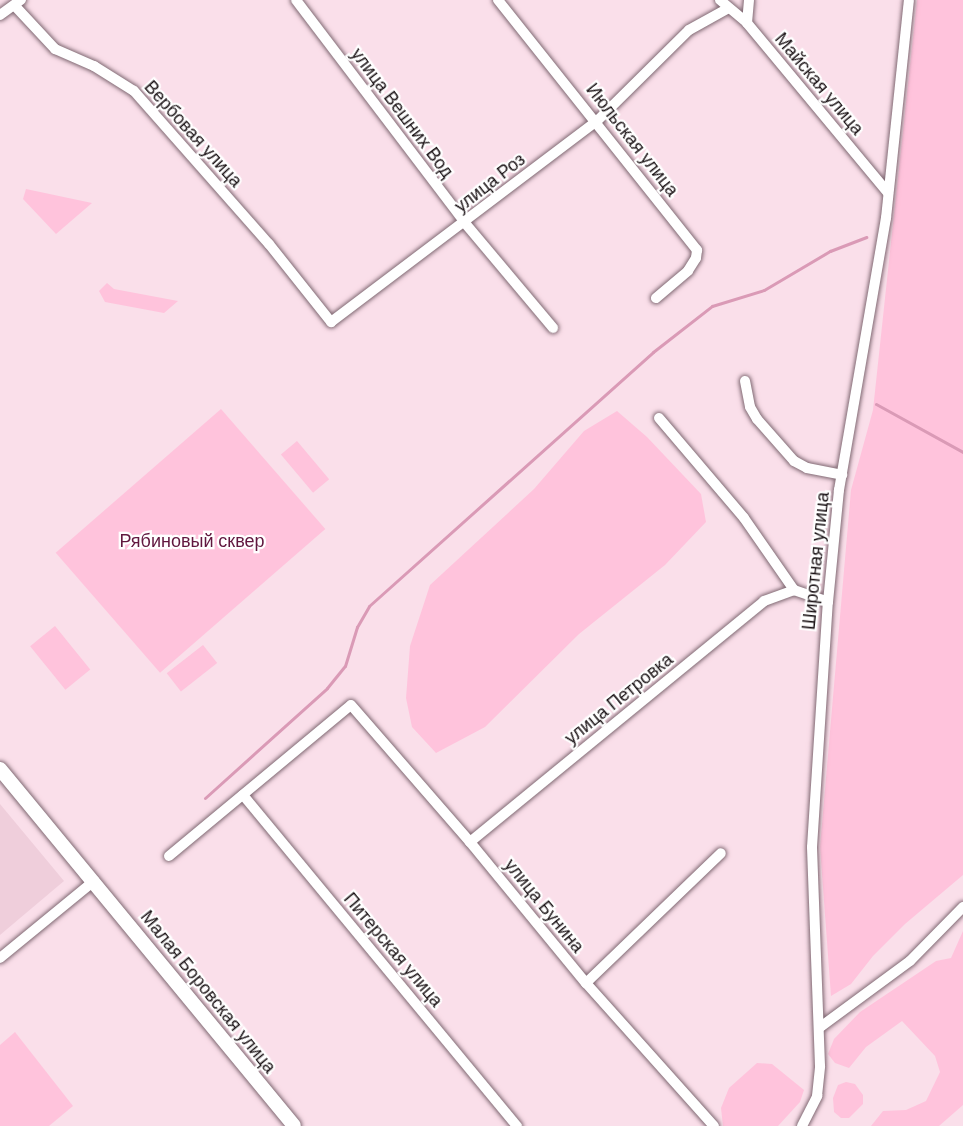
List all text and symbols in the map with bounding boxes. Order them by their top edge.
street label: Майская улица [770,29,868,139]
street label: улица Вешних Вод [346,44,458,182]
street label: Вербовая улица [140,76,246,192]
street label: Июльская улица [581,79,683,201]
street label: улица Роз [450,149,530,217]
street label: Широтная улица [798,491,834,631]
park label: Рябиновый сквер [119,530,265,552]
street label: улица Петровка [561,649,677,749]
street label: улица Бунина [500,855,588,957]
street label: Питерская улица [339,889,447,1011]
street label: Малая Боровская улица [136,906,280,1078]

